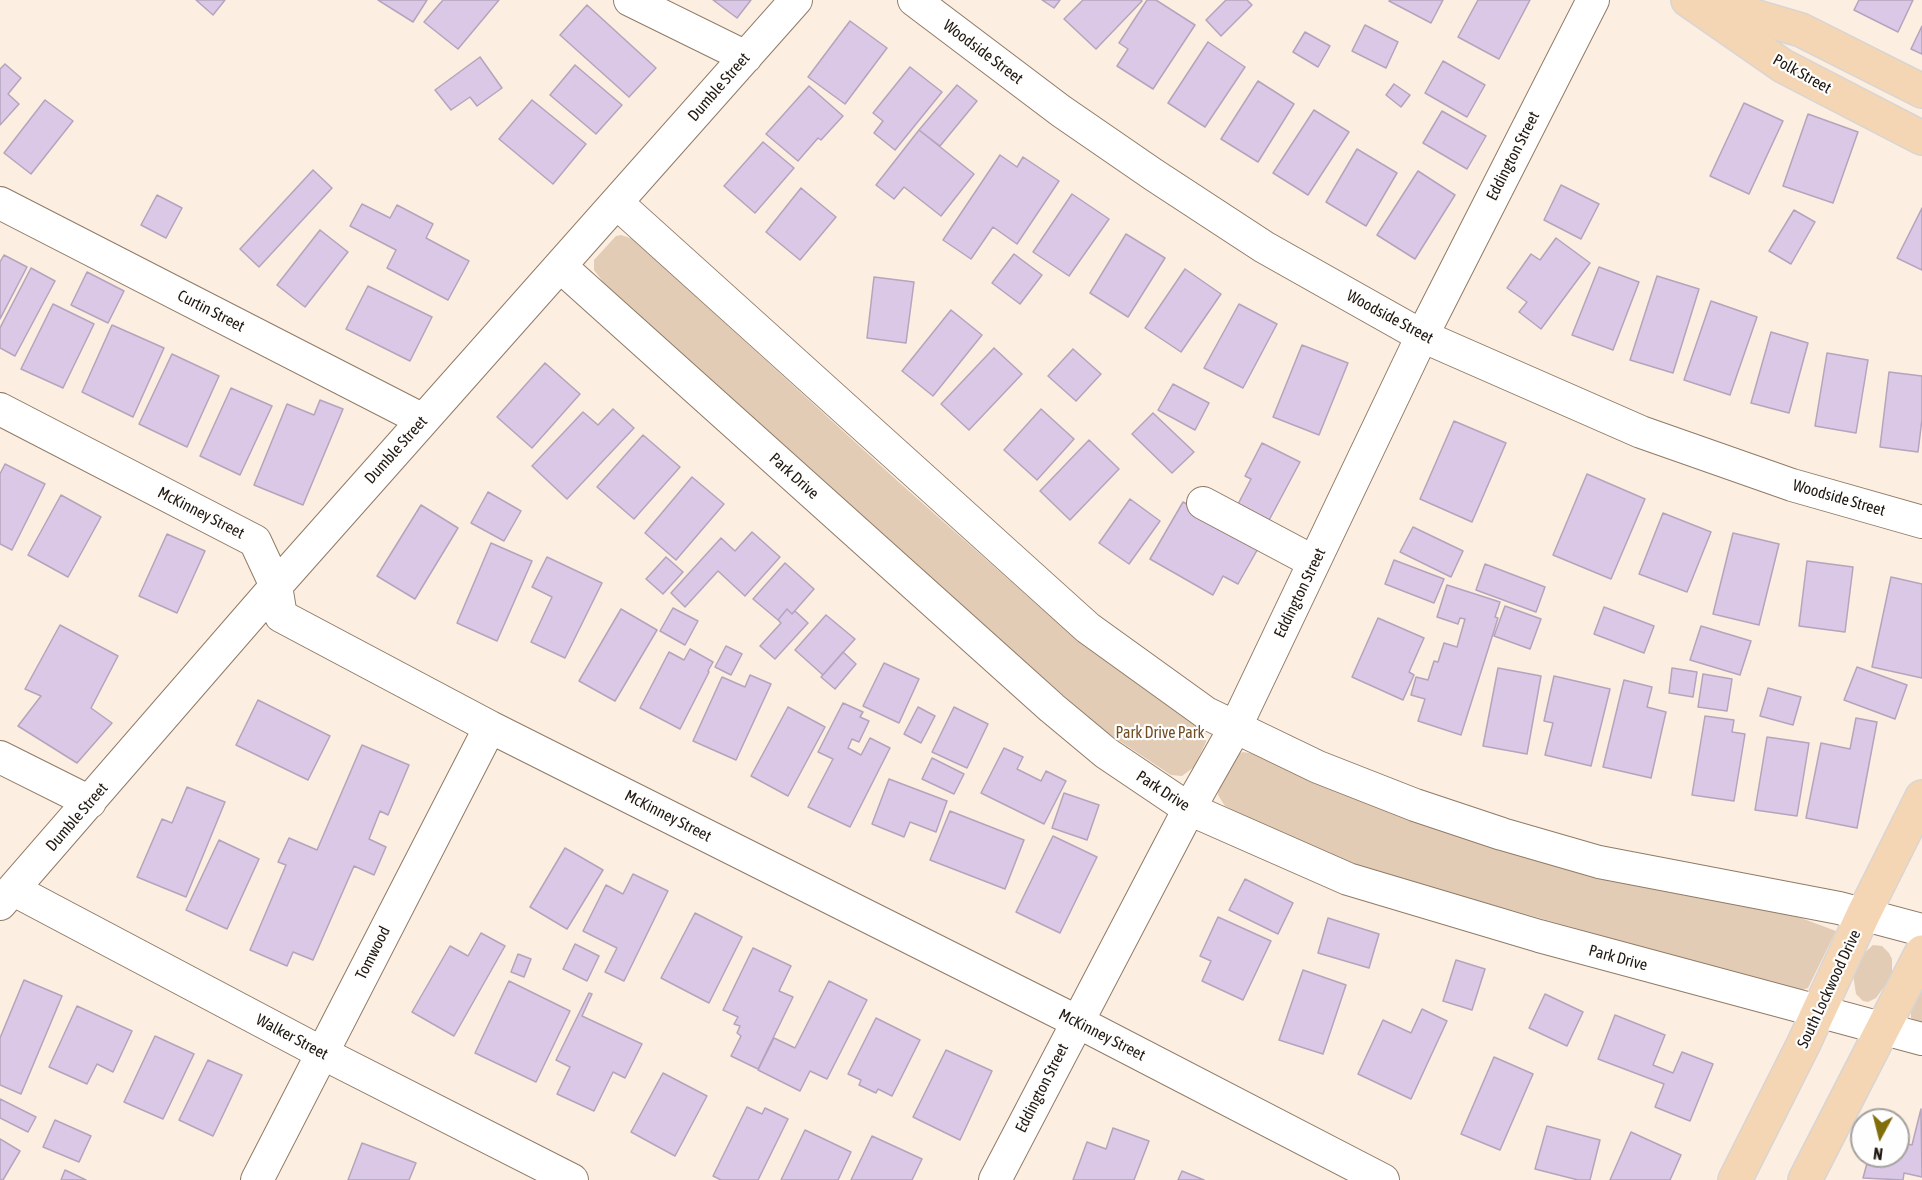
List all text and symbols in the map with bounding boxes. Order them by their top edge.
street label: Woodside Street [939,16,1027,88]
street label: Dumble Street [684,49,754,125]
street label: Polk Street [1769,50,1835,98]
street label: Eddington Street [1482,108,1544,204]
street label: Curtin Street [174,286,248,336]
street label: Woodside Street [1343,286,1437,348]
street label: Dumble Street [361,412,431,488]
street label: Park Drive [765,449,823,503]
street label: Woodside Street [1791,476,1887,520]
street label: McKinney Street [154,483,248,543]
street label: Eddington Street [1270,545,1330,641]
park label: Park Drive Park [1116,723,1204,743]
street label: Park Drive [1133,767,1193,815]
street label: Dumble Street [42,779,112,855]
street label: McKinney Street [621,786,715,846]
street label: Tomwood [351,923,395,983]
street label: South Lockwood Drive [1793,927,1865,1051]
street label: Park Drive [1587,941,1649,975]
street label: McKinney Street [1055,1005,1149,1065]
street label: Walker Street [253,1010,331,1064]
street label: Eddington Street [1011,1040,1073,1136]
north arrow [1850,1108,1910,1168]
text: N [1872,1144,1884,1163]

